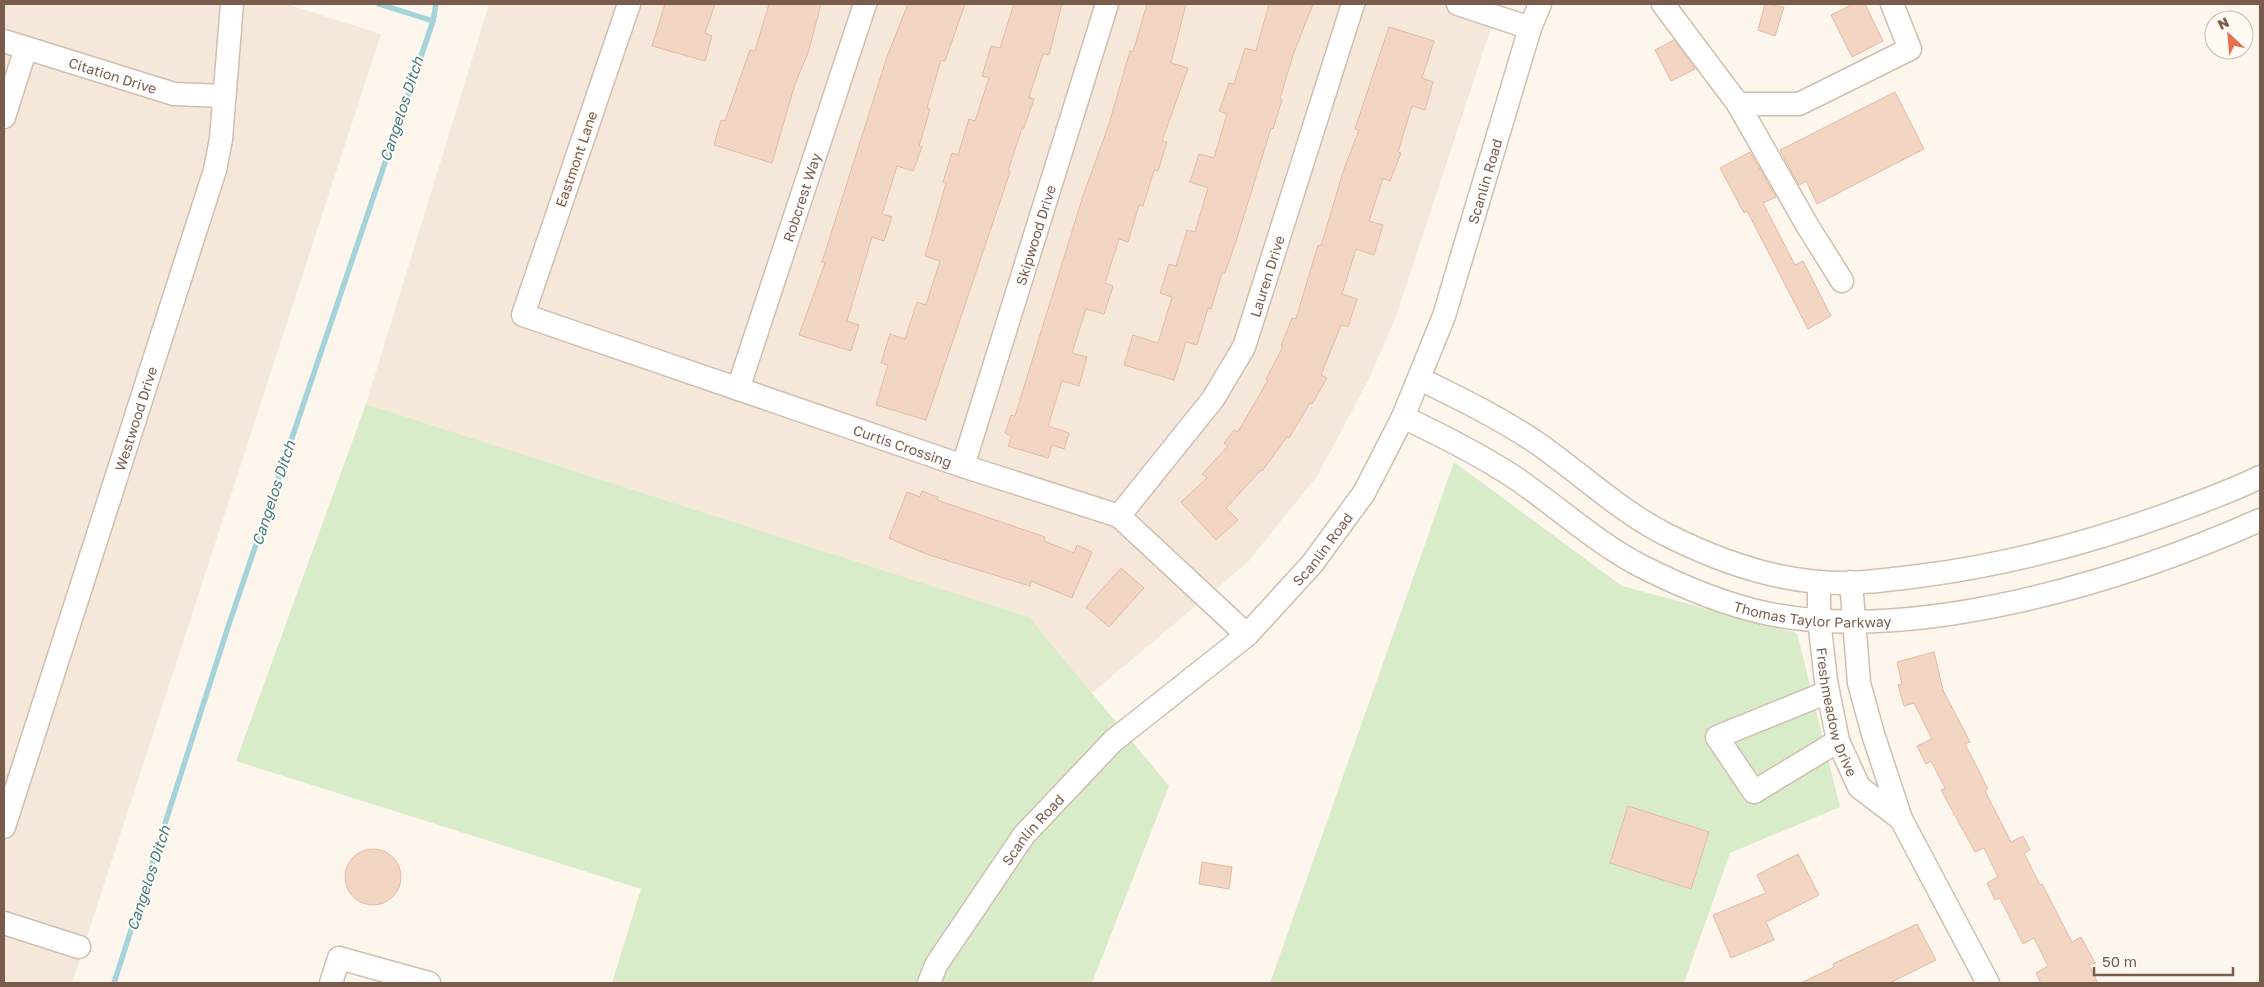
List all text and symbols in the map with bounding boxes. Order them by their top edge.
north arrow [2204,10,2254,60]
text: N [2215,13,2232,33]
street label: Citation Drive [67,53,159,97]
water label: Cangelos Ditch [376,54,428,164]
street label: Eastmont Lane [552,109,600,209]
street label: Scanlin Road [1464,137,1505,226]
street label: Robcrest Way [779,150,824,244]
street label: Skipwood Drive [1011,183,1059,287]
street label: Lauren Drive [1246,233,1287,319]
street label: Westwood Drive [110,364,160,473]
street label: Curtis Crossing [851,421,954,470]
water label: Cangelos Ditch [248,438,300,548]
street label: Scanlin Road [1288,509,1356,589]
street label: Thomas Taylor Parkway [1732,597,1892,630]
street label: Freshmeadow Drive [1814,646,1861,779]
street label: Scanlin Road [998,790,1067,868]
water label: Cangelos Ditch [123,823,175,933]
scale bar [2094,944,2233,976]
text: 50 m [2102,952,2137,970]

